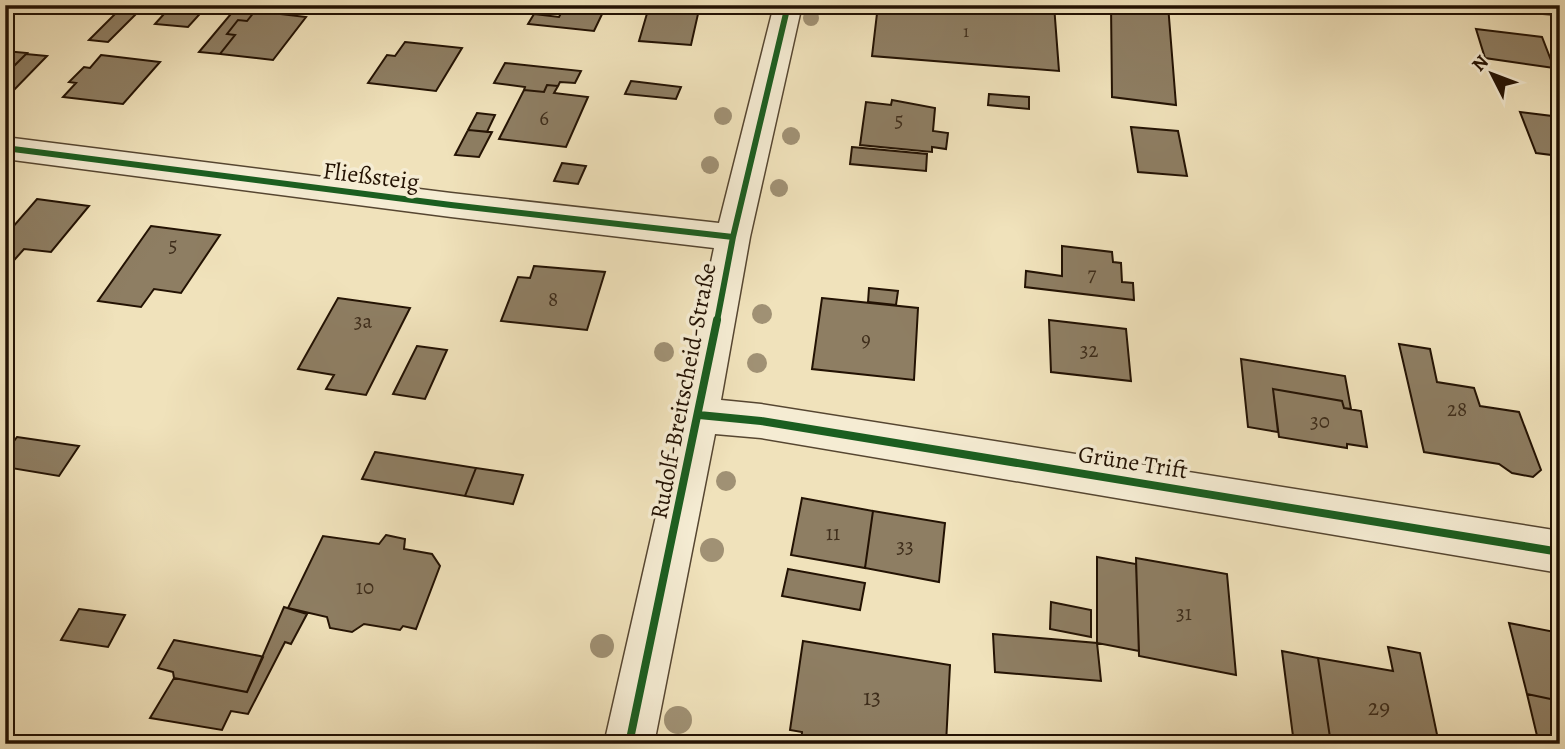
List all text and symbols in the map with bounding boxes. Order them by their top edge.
house number: 1 [963,19,969,43]
north arrow [1456,38,1526,108]
text: N [1466,49,1495,77]
house number: 6 [539,104,549,132]
house number: 5 [894,106,904,134]
street label: Fließsteig [321,154,421,198]
house number: 5 [168,231,178,259]
street label: Rudolf-Breitscheid-Straße [642,260,724,522]
house number: 7 [1088,260,1097,288]
house number: 8 [548,285,558,313]
house number: 3a [354,307,372,335]
house number: 9 [861,325,871,353]
house number: 32 [1080,336,1098,364]
house number: 28 [1447,395,1467,423]
house number: 30 [1310,407,1330,435]
street label: Grüne Trift [1076,438,1190,486]
house number: 11 [826,519,840,547]
house number: 33 [896,532,914,560]
house number: 10 [356,573,374,601]
house number: 31 [1176,599,1192,627]
house number: 13 [863,681,881,713]
house number: 29 [1368,691,1390,723]

